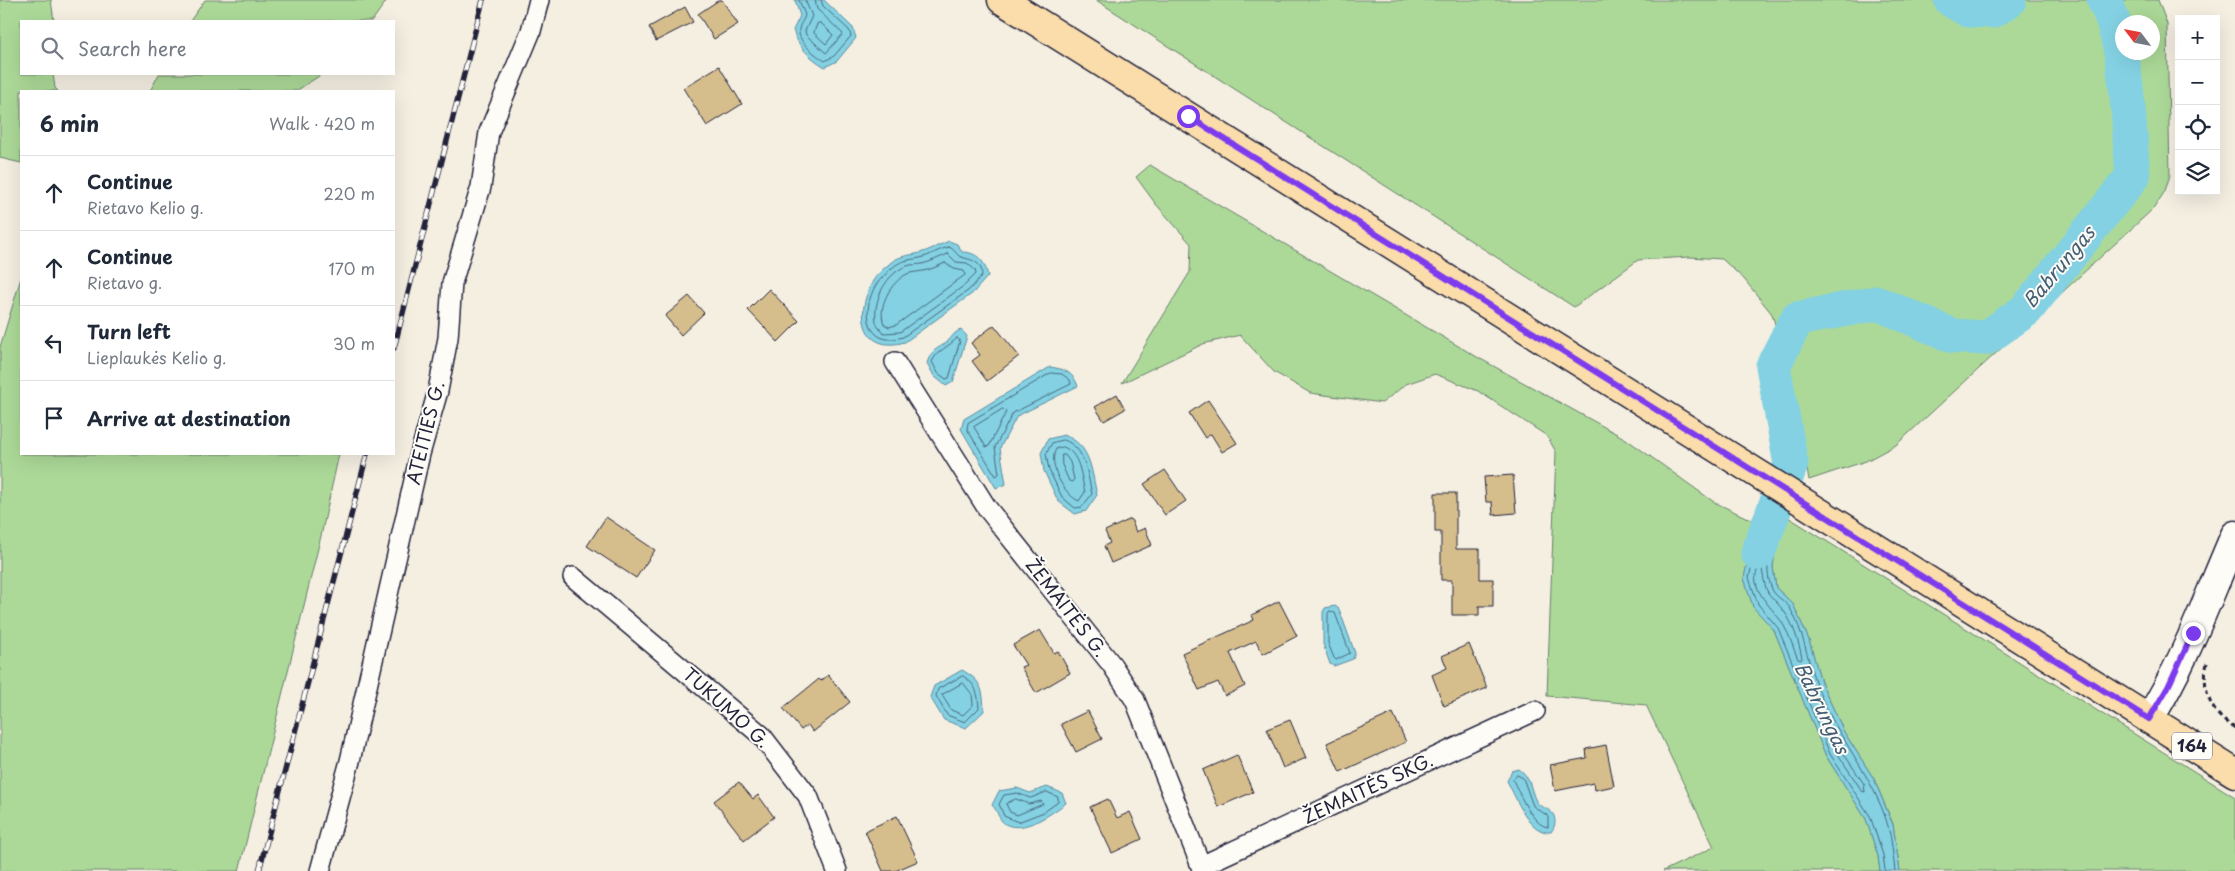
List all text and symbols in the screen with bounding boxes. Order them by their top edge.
north arrow [2115,15,2160,60]
map controls [2175,15,2220,195]
button: + [2175,15,2220,60]
search box [20,20,395,75]
icon: search [38,34,66,62]
text: Search here [78,34,187,62]
button: − [2175,60,2220,105]
route start [1177,105,1200,128]
button: locate [2175,105,2220,150]
text: 6 min [40,107,99,139]
text: Walk · 420 m [269,111,375,135]
button: layers [2175,150,2220,195]
text: Continue [87,167,173,195]
icon: ahead [40,179,68,207]
text: 220 m [324,181,375,205]
text: Rietavo Kelio g. [87,195,204,219]
water label: Babrungas [2016,218,2102,313]
text: Continue [87,242,173,270]
icon: ahead [40,254,68,282]
text: 170 m [329,256,375,280]
text: Rietavo g. [87,270,162,294]
text: Turn left [87,317,171,345]
icon: left [40,329,68,357]
text: 30 m [333,331,375,355]
text: Lieplaukės Kelio g. [87,345,227,369]
street label: ATEITIES G. [399,378,450,487]
icon: arrive [40,404,68,432]
text: Arrive at destination [87,404,291,432]
street label: ŽEMAITĖS G. [1020,552,1114,662]
route end [2182,622,2205,645]
water label: Babrungas [1789,657,1858,760]
street label: TUKUMO G. [677,660,777,753]
road number: 164 [2172,732,2212,759]
street label: ŽEMAITĖS SKG. [1298,746,1437,830]

